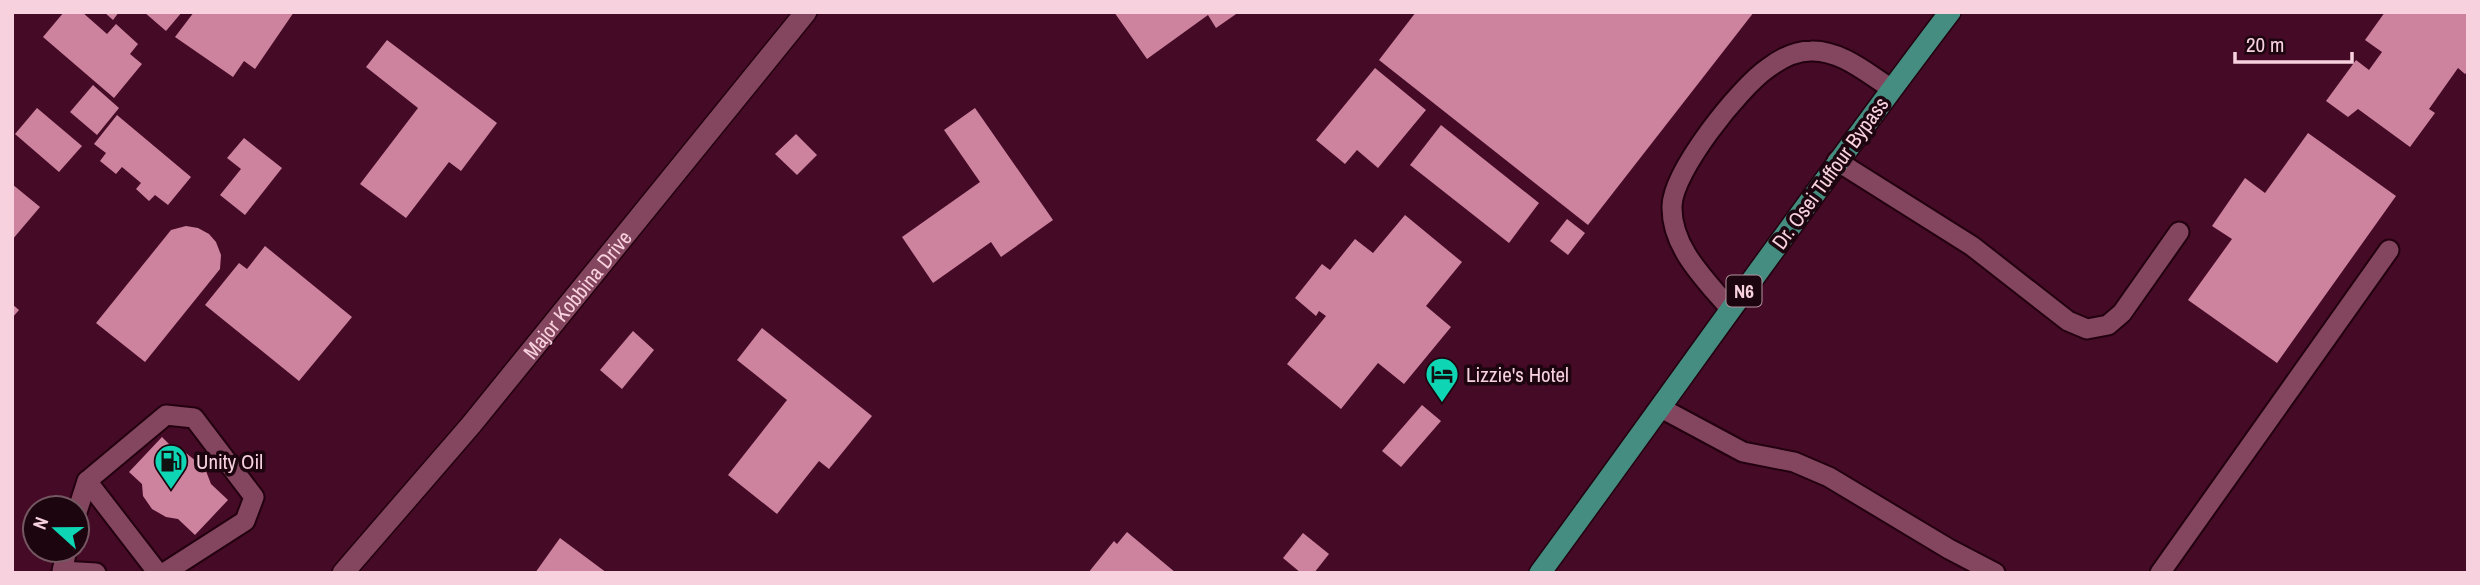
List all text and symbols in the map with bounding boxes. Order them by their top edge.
scale bar [2235,21,2352,65]
text: 20 m [2246,30,2284,59]
street label: Dr. Osei Tuffour Bypass [1765,91,1895,255]
street label: Major Kobbina Drive [516,224,638,365]
road number: N6 [1726,276,1762,306]
hotel icon: Lizzie's Hotel [1423,355,1461,404]
place label: Lizzie's Hotel [1466,360,1569,389]
fuel station icon: Unity Oil [152,442,190,491]
place label: Unity Oil [196,447,263,476]
north arrow [21,494,91,564]
text: N [26,513,54,533]

